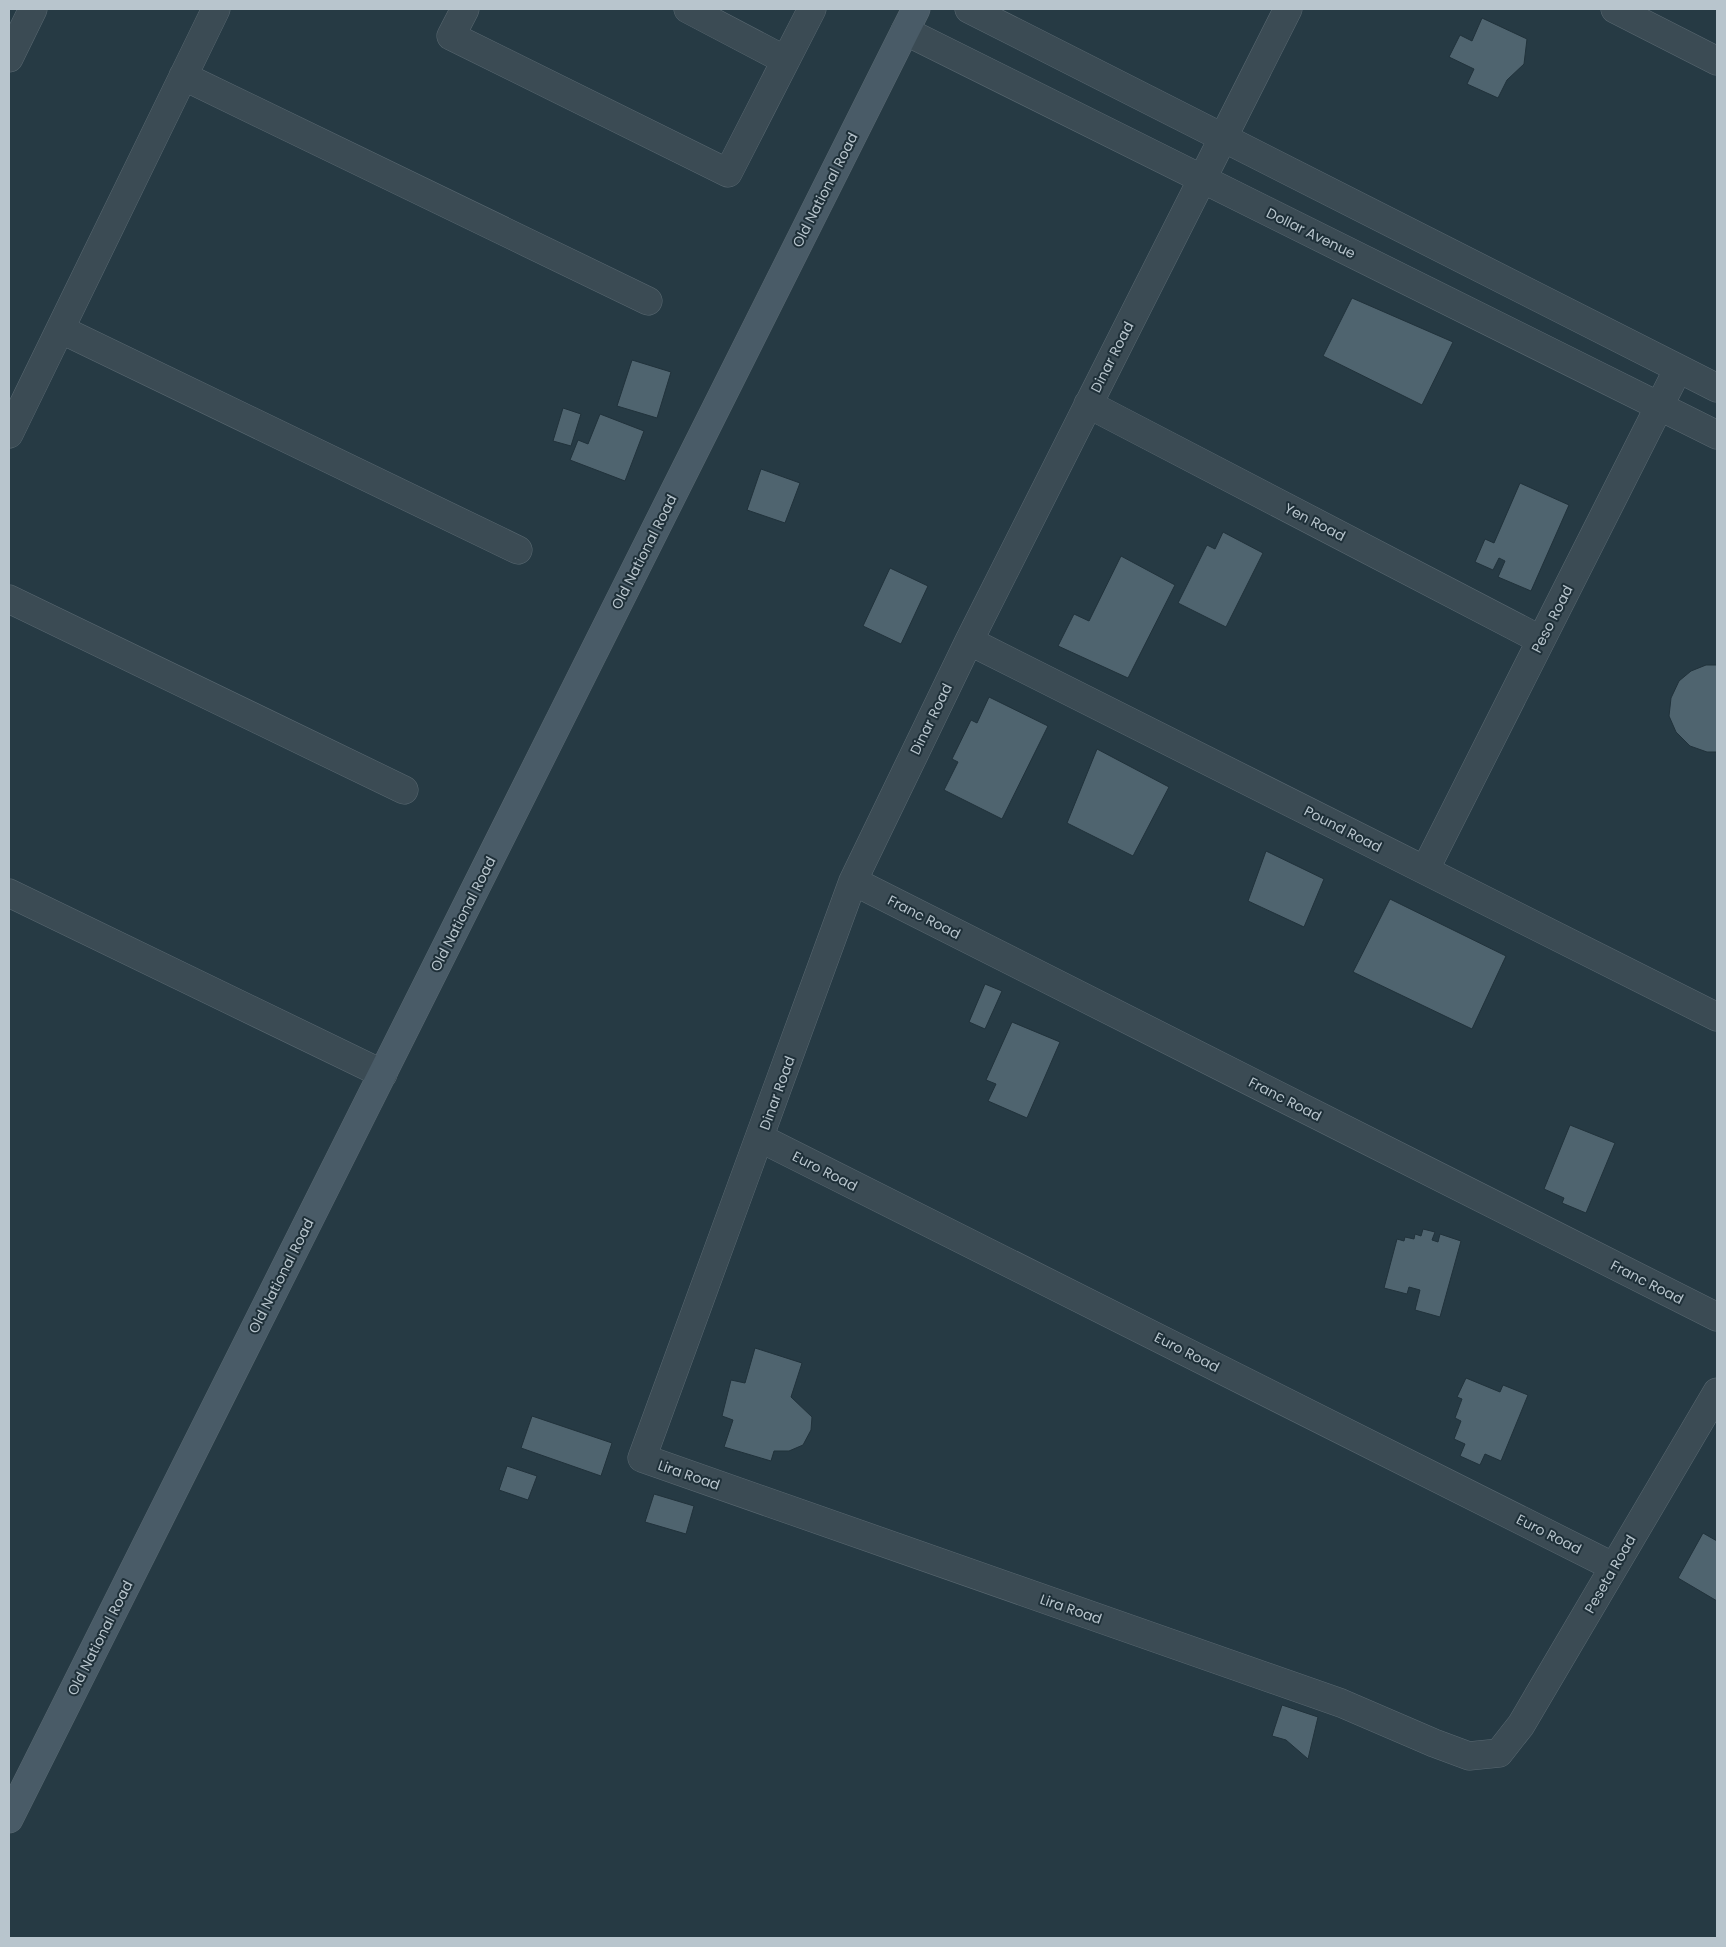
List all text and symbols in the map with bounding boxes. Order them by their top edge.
street label: Old National Road [787,129,863,251]
street label: Dollar Avenue [1263,203,1359,263]
street label: Dinar Road [1086,318,1138,396]
street label: Old National Road [606,491,682,613]
street label: Yen Road [1281,498,1349,546]
street label: Peso Road [1526,582,1578,656]
street label: Dinar Road [905,680,957,758]
street label: Pound Road [1301,801,1385,857]
street label: Old National Road [425,853,501,975]
street label: Franc Road [884,890,964,944]
street label: Dinar Road [754,1053,800,1133]
street label: Franc Road [1245,1072,1325,1126]
street label: Euro Road [789,1146,861,1196]
street label: Old National Road [243,1215,319,1337]
street label: Franc Road [1607,1255,1687,1309]
street label: Euro Road [1151,1327,1223,1377]
street label: Lira Road [655,1455,723,1495]
street label: Euro Road [1513,1509,1585,1559]
street label: Peseta Road [1579,1531,1641,1617]
street label: Old National Road [62,1577,138,1699]
street label: Lira Road [1037,1589,1105,1629]

